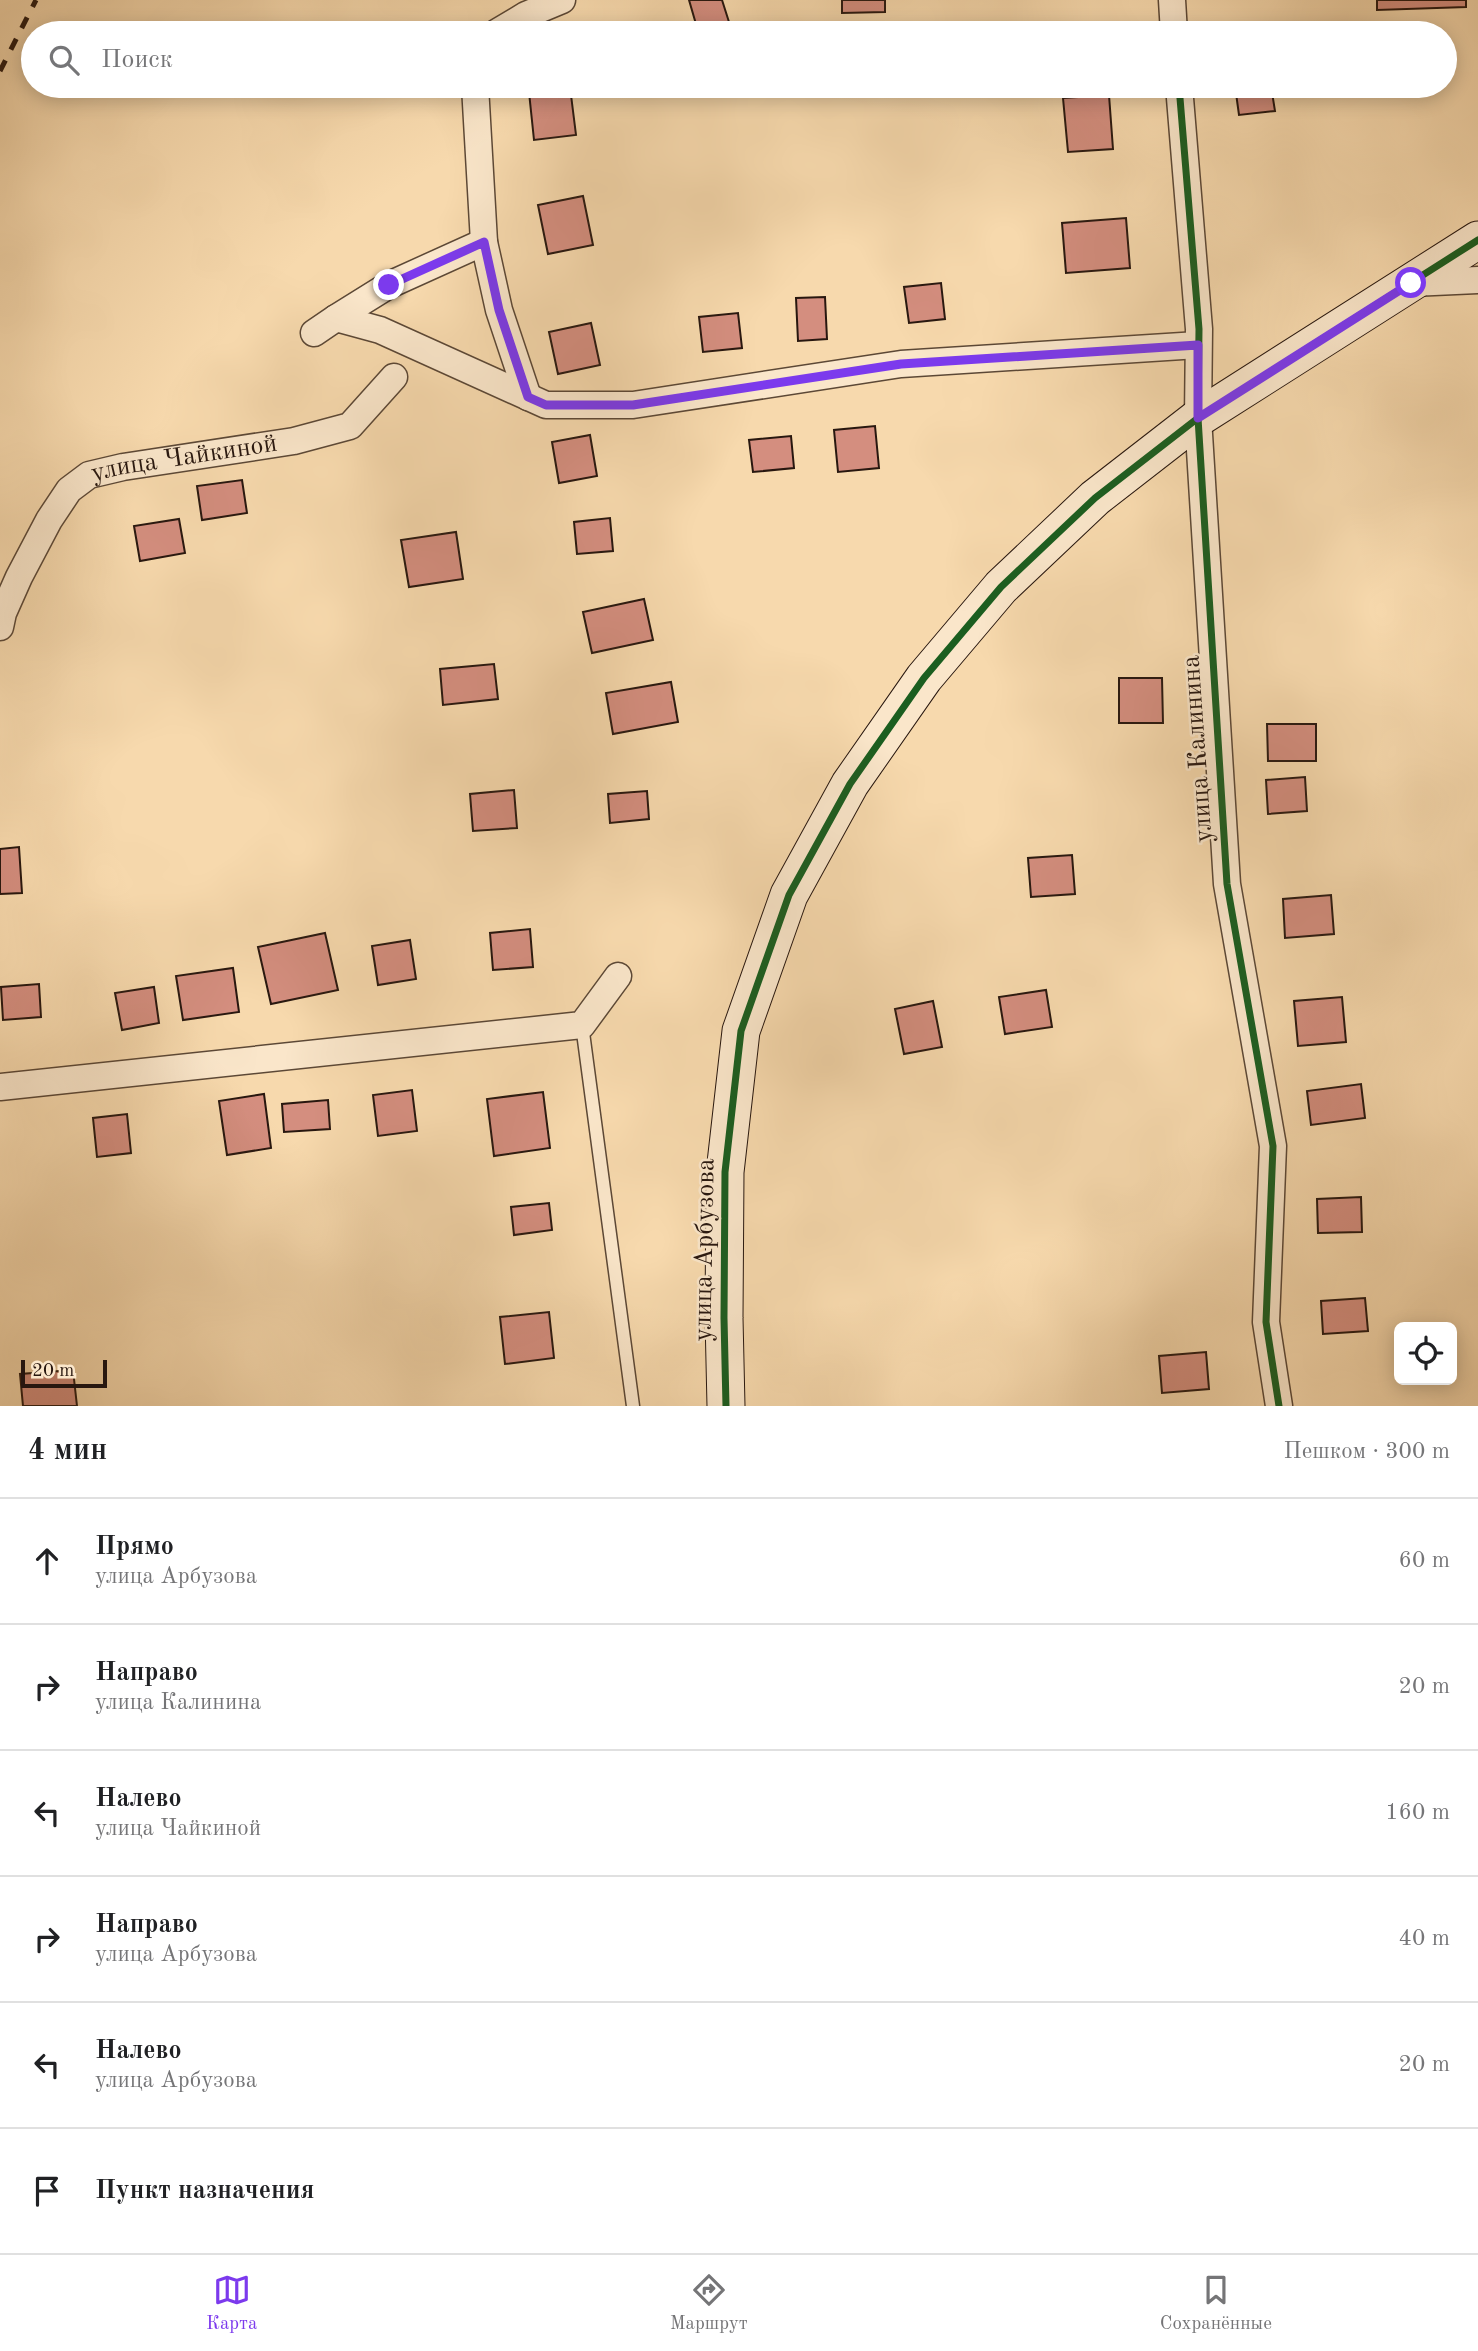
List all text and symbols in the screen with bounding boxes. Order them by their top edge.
search box [21,21,1457,98]
icon: search [45,41,83,79]
text: Поиск [101,47,173,73]
route start [1395,267,1426,298]
route end [373,269,404,300]
street label: улица Чайкиной [89,431,279,487]
street label: улица Калинина [1178,654,1218,844]
street label: улица Арбузова [690,1158,720,1342]
map controls [1394,1322,1457,1385]
button: locate [1394,1322,1457,1385]
scale bar [21,1357,107,1389]
text: 20 m [32,1362,74,1381]
text: 4 мин [28,1436,107,1466]
text: Пешком · 300 m [1284,1440,1450,1463]
text: Прямо [95,1534,174,1560]
icon: ahead [28,1542,66,1580]
text: 60 m [1399,1549,1450,1572]
text: улица Арбузова [95,1565,257,1588]
text: Направо [95,1660,198,1686]
icon: right [28,1668,66,1706]
text: 20 m [1399,1675,1450,1698]
text: улица Калинина [95,1691,261,1714]
text: Налево [95,1786,182,1812]
icon: left [28,1794,66,1832]
text: 160 m [1385,1801,1450,1824]
text: улица Чайкиной [95,1817,261,1840]
text: Направо [95,1912,198,1938]
icon: right [28,1920,66,1958]
text: 40 m [1399,1927,1450,1950]
text: улица Арбузова [95,1943,257,1966]
text: Налево [95,2038,182,2064]
icon: left [28,2046,66,2084]
text: 20 m [1399,2053,1450,2076]
text: улица Арбузова [95,2069,257,2092]
icon: arrive [28,2172,66,2210]
text: Пункт назначения [95,2178,314,2204]
tab: Карта [206,2271,257,2336]
tab: Маршрут [670,2271,748,2336]
tab: Сохранённые [1160,2271,1272,2336]

